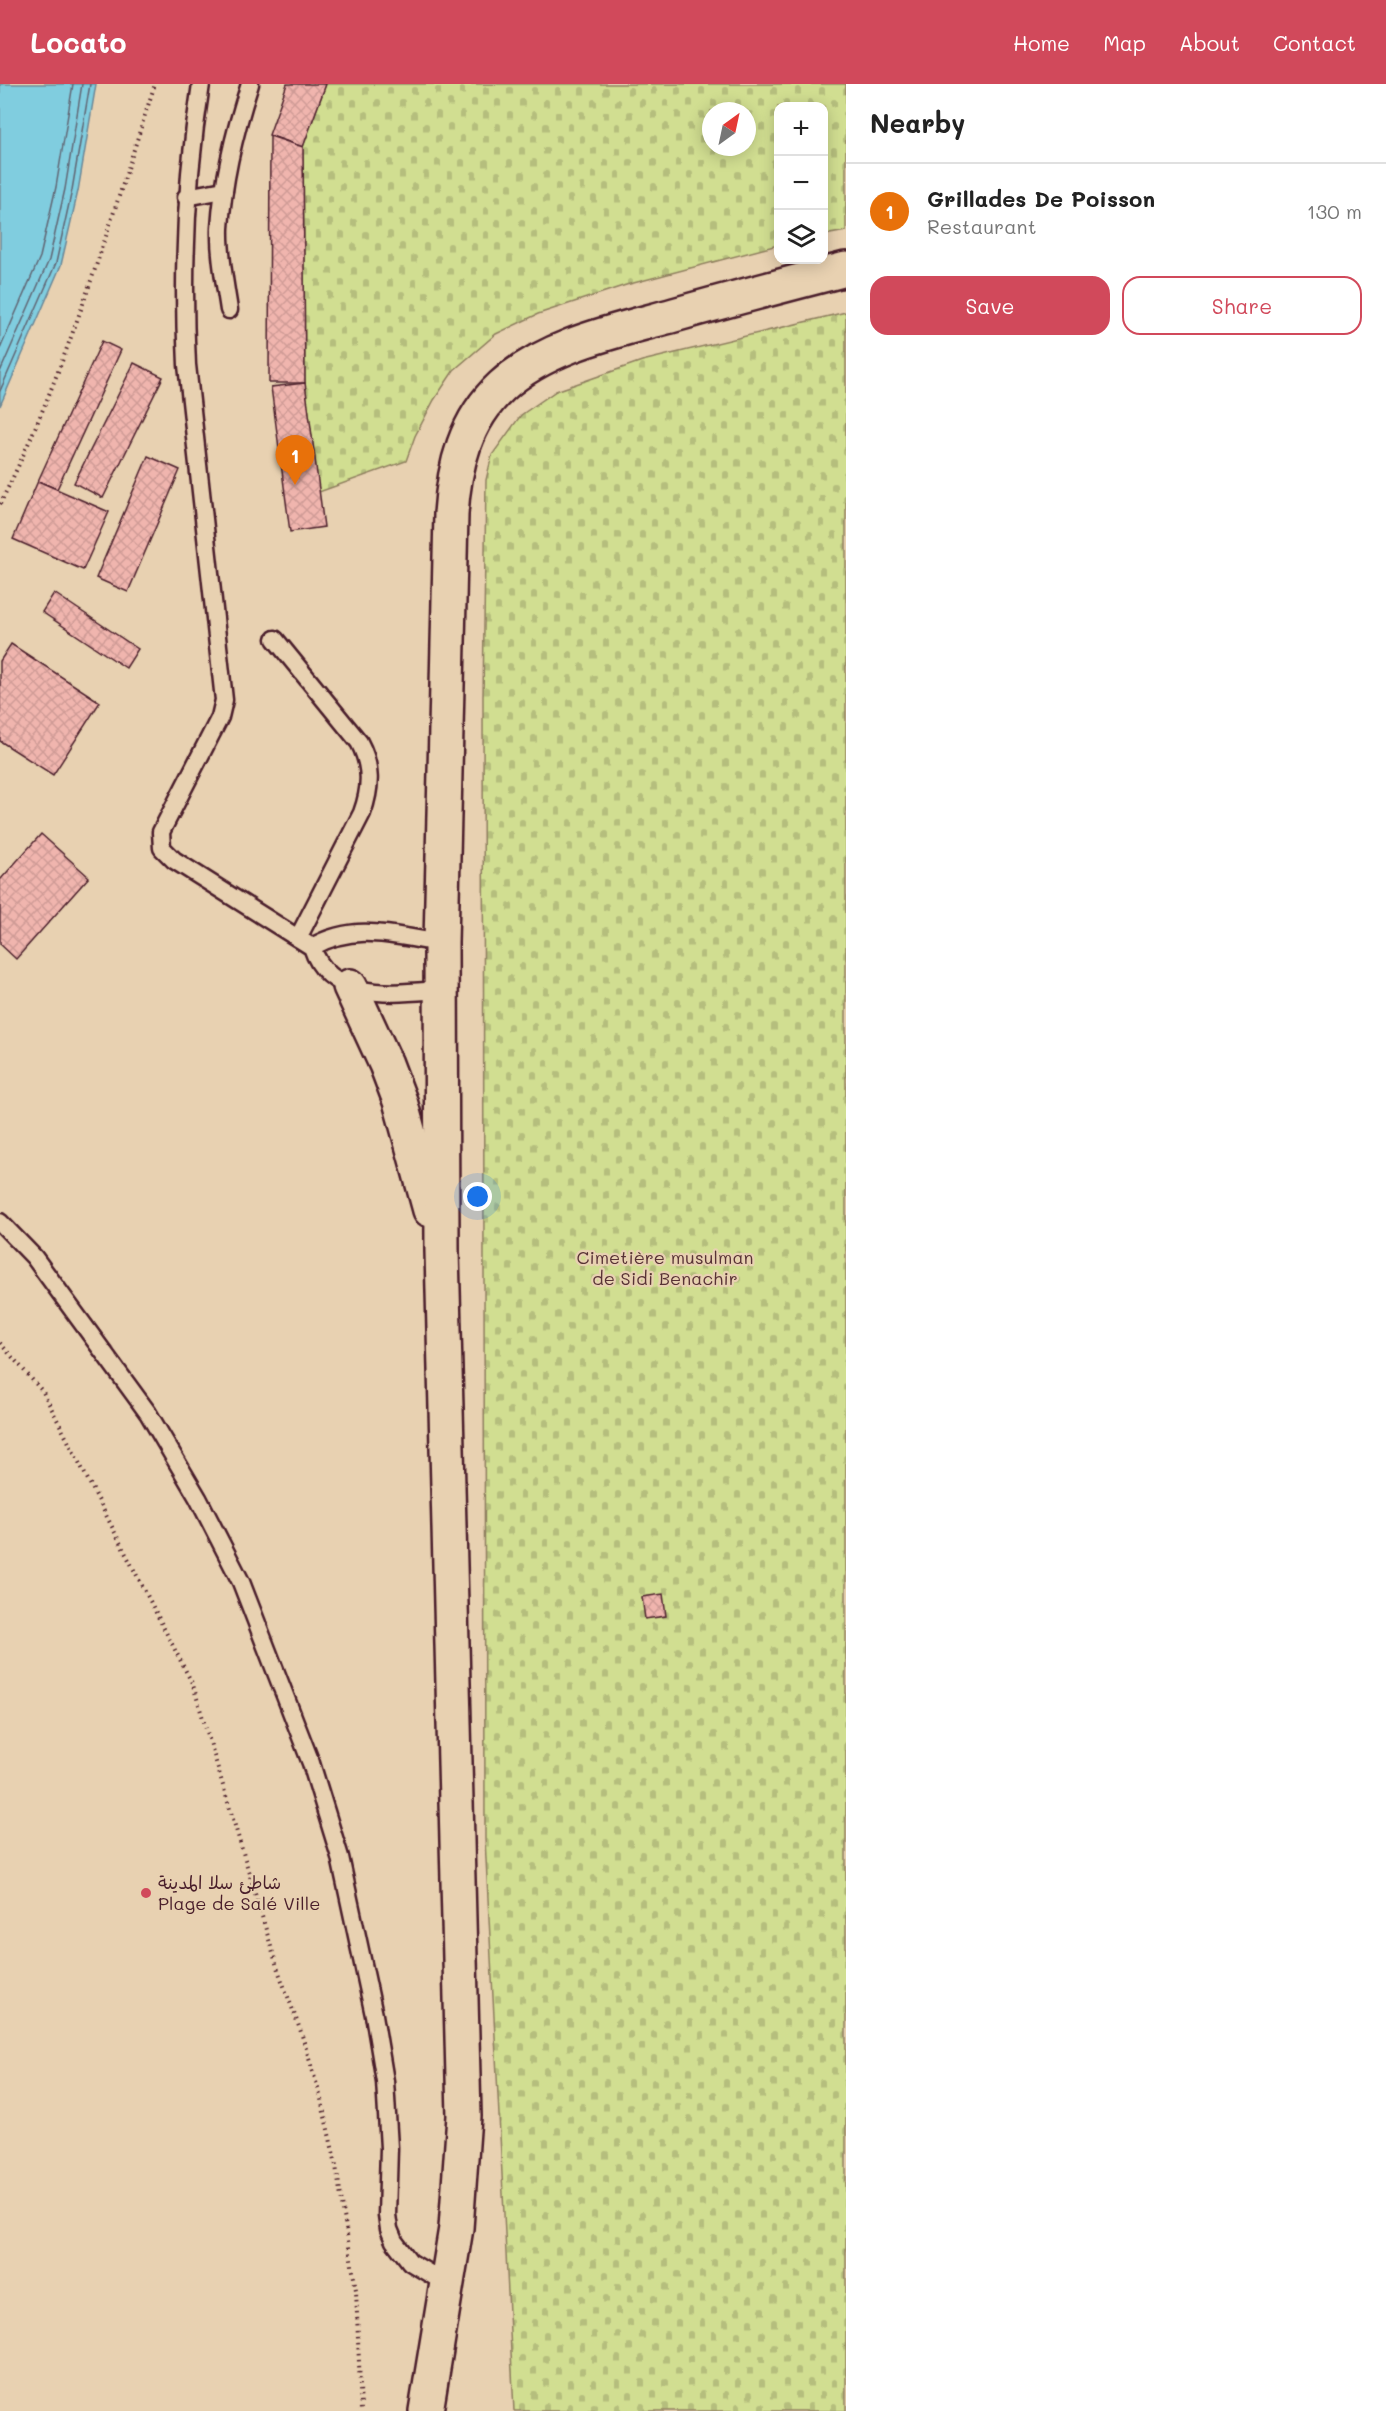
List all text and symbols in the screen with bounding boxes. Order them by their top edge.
text: Locato [30,24,127,60]
text: Home [1013,29,1070,56]
text: Map [1103,29,1146,56]
text: About [1179,29,1240,56]
text: Contact [1273,29,1356,56]
north arrow [702,102,756,156]
map controls [774,102,828,264]
button: + [774,102,828,156]
text: Nearby [870,106,965,140]
button: − [774,156,828,210]
text: Grillades De Poisson [927,184,1155,213]
text: 1 [885,198,894,224]
text: 130 m [1307,198,1362,224]
button: layers [774,210,828,264]
text: Restaurant [927,213,1037,239]
button: Save [870,276,1110,335]
button: Share [1122,276,1362,335]
pin: 1 [276,436,314,485]
your location [463,1182,492,1211]
park label: Cimetière musulman de Sidi Benachir [576,1245,754,1290]
place label: شاطئ سلا المدينة Plage de Salé Ville [158,1870,320,1915]
marker: شاطئ سلا المدينة Plage de Salé Ville [139,1886,153,1900]

